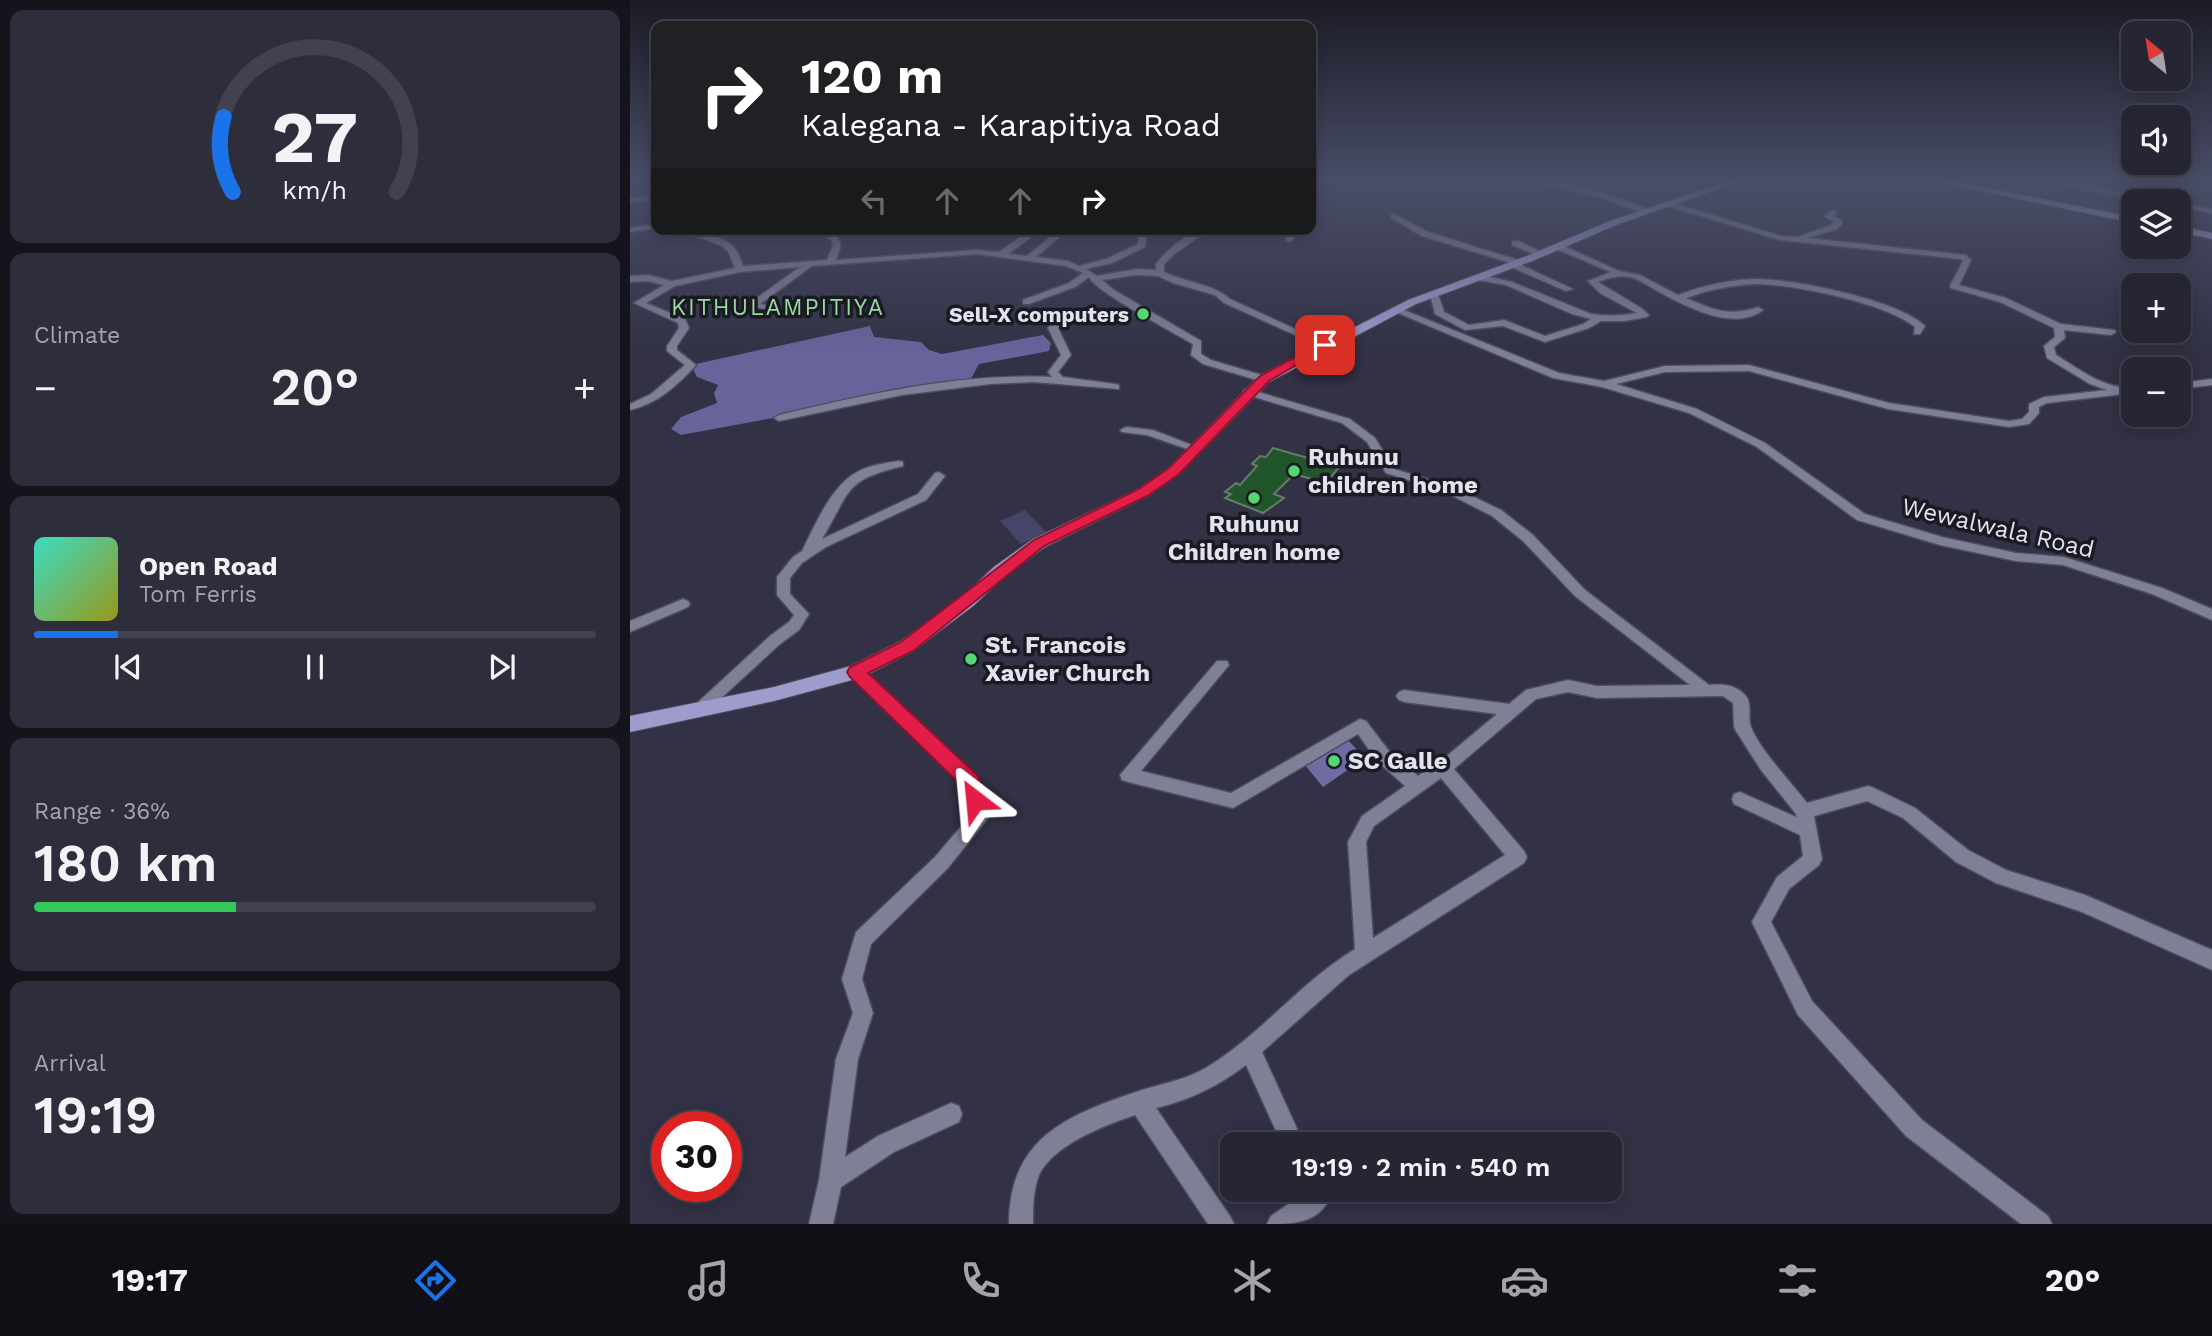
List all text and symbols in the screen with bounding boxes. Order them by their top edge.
north arrow [2121,21,2191,91]
map controls [2121,21,2191,427]
text: 120 m [801,47,943,105]
icon: right [686,49,777,140]
text: 27 [272,95,358,181]
button: sound [2121,105,2191,175]
text: Kalegana - Karapitiya Road [801,106,1221,144]
text: km/h [283,176,347,205]
icon: left [855,182,893,220]
icon: ahead [928,182,966,220]
icon: ahead [1001,182,1039,220]
icon: right [1074,182,1112,220]
button: layers [2121,189,2191,259]
button: + [2121,273,2191,343]
district label: KITHULAMPITIYA [671,294,885,321]
place label: Sell-X computers [949,302,1129,327]
marker: Sell-X computers [1135,306,1151,322]
pin [1295,315,1355,375]
text: Climate [34,322,120,349]
icon: arrive [1306,326,1344,364]
text: 20° [271,357,359,418]
button: − [2121,357,2191,427]
text: − [34,366,57,410]
text: + [573,366,596,410]
place label: Ruhunu children home [1308,443,1478,499]
marker: Ruhunu children home [1286,463,1302,479]
marker: Ruhunu Children home [1246,490,1262,506]
street label: Wewalwala Road [1899,492,2097,564]
place label: Ruhunu Children home [1168,510,1340,566]
text: Open Road [139,551,277,581]
text: Tom Ferris [139,581,257,608]
place label: St. Francois Xavier Church [985,631,1150,687]
icon: previous [109,648,147,686]
icon: pause [296,648,334,686]
icon: next [483,648,521,686]
marker: St. Francois Xavier Church [963,651,979,667]
place label: SC Galle [1348,747,1448,775]
marker: SC Galle [1326,753,1342,769]
position arrow [938,763,1012,837]
text: Range · 36% [34,798,170,825]
text: 180 km [34,833,217,894]
text: Arrival [34,1050,106,1077]
text: 19:19 [34,1085,157,1146]
speed limit sign: 30 [651,1111,742,1202]
text: 19:19 · 2 min · 540 m [1292,1152,1550,1182]
icon: directions [411,1256,460,1305]
icon: music [684,1256,733,1305]
icon: phone [956,1256,1005,1305]
icon: climate [1228,1256,1277,1305]
icon: car [1500,1256,1549,1305]
icon: filters [1773,1256,1822,1305]
text: 19:17 [112,1261,188,1299]
text: 20° [2045,1261,2100,1299]

